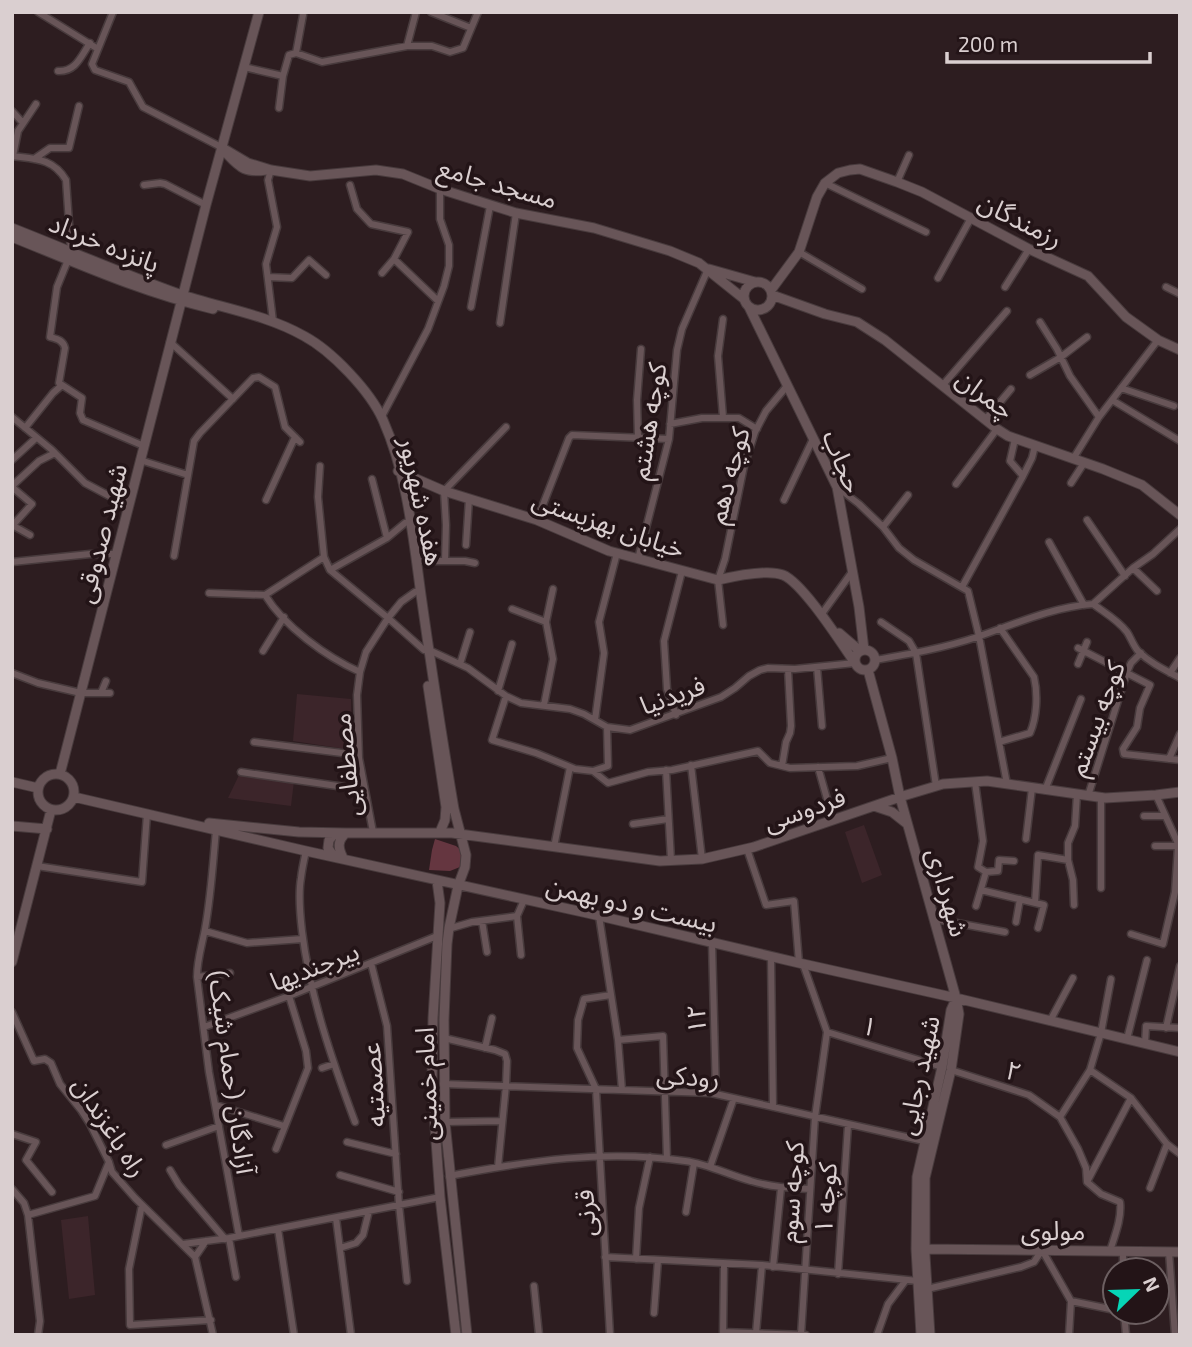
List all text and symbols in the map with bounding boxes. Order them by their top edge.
scale bar [947,21,1150,65]
text: 200 m [958,31,1018,56]
street label: مسجد جامع [433,150,561,220]
street label: رزمندگان [973,185,1068,254]
street label: پانزده خرداد [44,206,165,281]
street label: کوچه هشتم [622,360,678,483]
street label: چمران [949,361,1021,427]
street label: کوچه دهم [699,423,761,528]
street label: حجاب [817,425,871,497]
street label: هفده شهریور [393,433,452,568]
street label: شهید صدوقی [68,460,133,606]
street label: خیابان بهزیستی [528,482,689,565]
street label: کوچه بیستم [1060,656,1136,782]
street label: فریدنیا [635,668,709,721]
street label: مصطفایی [324,711,367,818]
street label: فردوسی [759,780,849,837]
street label: شهرداری [921,844,976,940]
street label: بیست و دو بهمن [543,868,720,939]
street label: بیرجندیها [265,934,363,997]
street label: آزادگان (حمام شیک) [197,968,263,1178]
street label: ۱۲ [679,1004,711,1034]
street label: ۱ [858,1008,882,1042]
street label: شهید رجایی [889,1013,946,1138]
street label: امام خمینی [408,1026,448,1141]
street label: عصمتیه [354,1042,391,1128]
street label: ۲ [1002,1053,1026,1087]
street label: رودکی [655,1057,721,1094]
street label: راه باغزندان [66,1070,155,1183]
street label: کوچه سوم [771,1140,815,1244]
street label: ۱ کوچه [806,1161,845,1235]
street label: قرنی [567,1189,602,1237]
street label: مولوی [1021,1214,1085,1246]
north arrow [1101,1256,1171,1326]
text: N [1139,1273,1165,1295]

